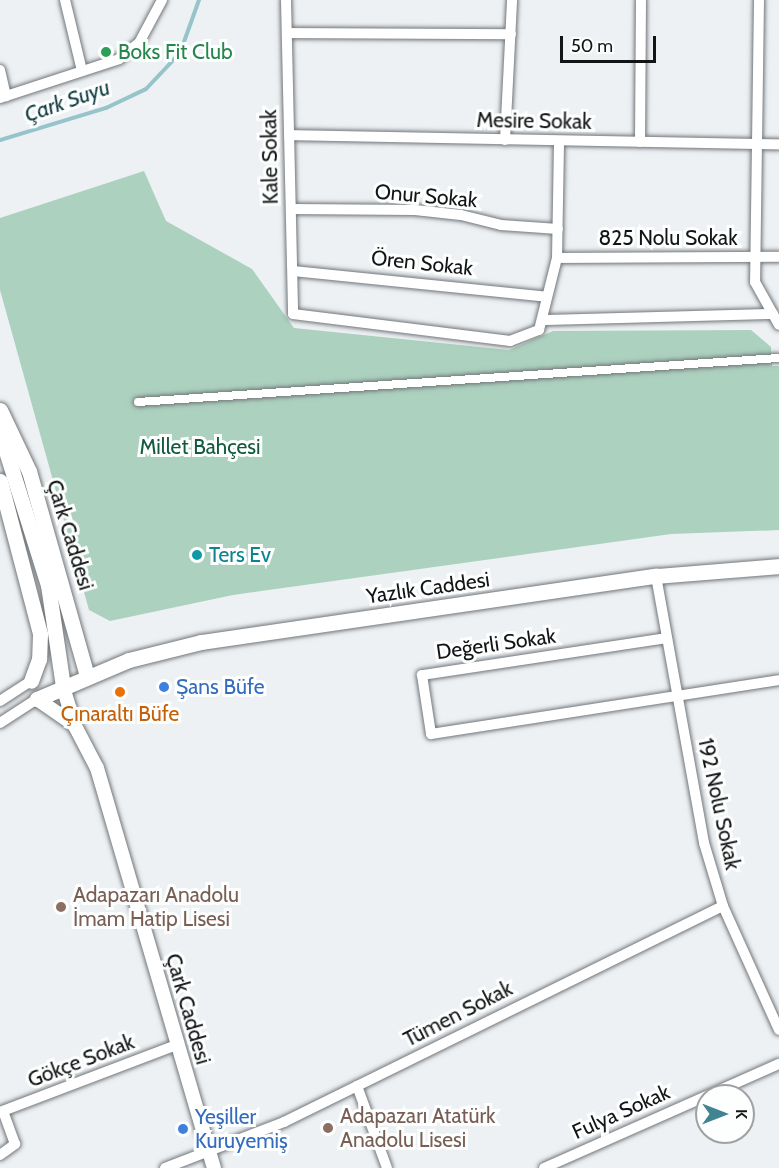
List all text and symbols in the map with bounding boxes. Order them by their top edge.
scale bar [563,24,659,62]
text: 50 m [571,35,613,57]
place label: Boks Fit Club [118,39,233,65]
marker: Boks Fit Club [99,45,113,59]
water label: Çark Suyu [21,74,113,128]
street label: Mesire Sokak [476,107,592,135]
street label: Kale Sokak [257,109,283,205]
street label: Onur Sokak [374,179,478,213]
street label: 825 Nolu Sokak [598,225,738,251]
street label: Ören Sokak [370,245,474,281]
park label: Millet Bahçesi [140,434,260,460]
street label: Çark Caddesi [41,477,99,593]
place label: Ters Ev [209,542,271,568]
marker: Ters Ev [190,548,204,562]
street label: Yazlık Caddesi [365,567,491,609]
street label: Değerli Sokak [435,623,557,665]
place label: Şans Büfe [176,674,264,700]
marker: Şans Büfe [157,680,171,694]
marker: Çınaraltı Büfe [113,685,127,699]
place label: Çınaraltı Büfe [61,701,179,727]
street label: 192 Nolu Sokak [693,736,745,872]
place label: Adapazarı Anadolu İmam Hatip Lisesi [73,882,239,932]
marker: Adapazarı Anadolu İmam Hatip Lisesi [54,900,68,914]
street label: Çark Caddesi [160,951,216,1067]
street label: Tümen Sokak [399,976,517,1052]
street label: Gökçe Sokak [24,1029,138,1093]
street label: Fulya Sokak [568,1079,674,1145]
north arrow [695,1084,755,1144]
place label: Adapazarı Atatürk Anadolu Lisesi [340,1103,495,1153]
place label: Yeşiller Kuruyemiş [195,1104,288,1154]
text: K [732,1109,751,1119]
marker: Adapazarı Atatürk Anadolu Lisesi [321,1121,335,1135]
marker: Yeşiller Kuruyemiş [176,1122,190,1136]

